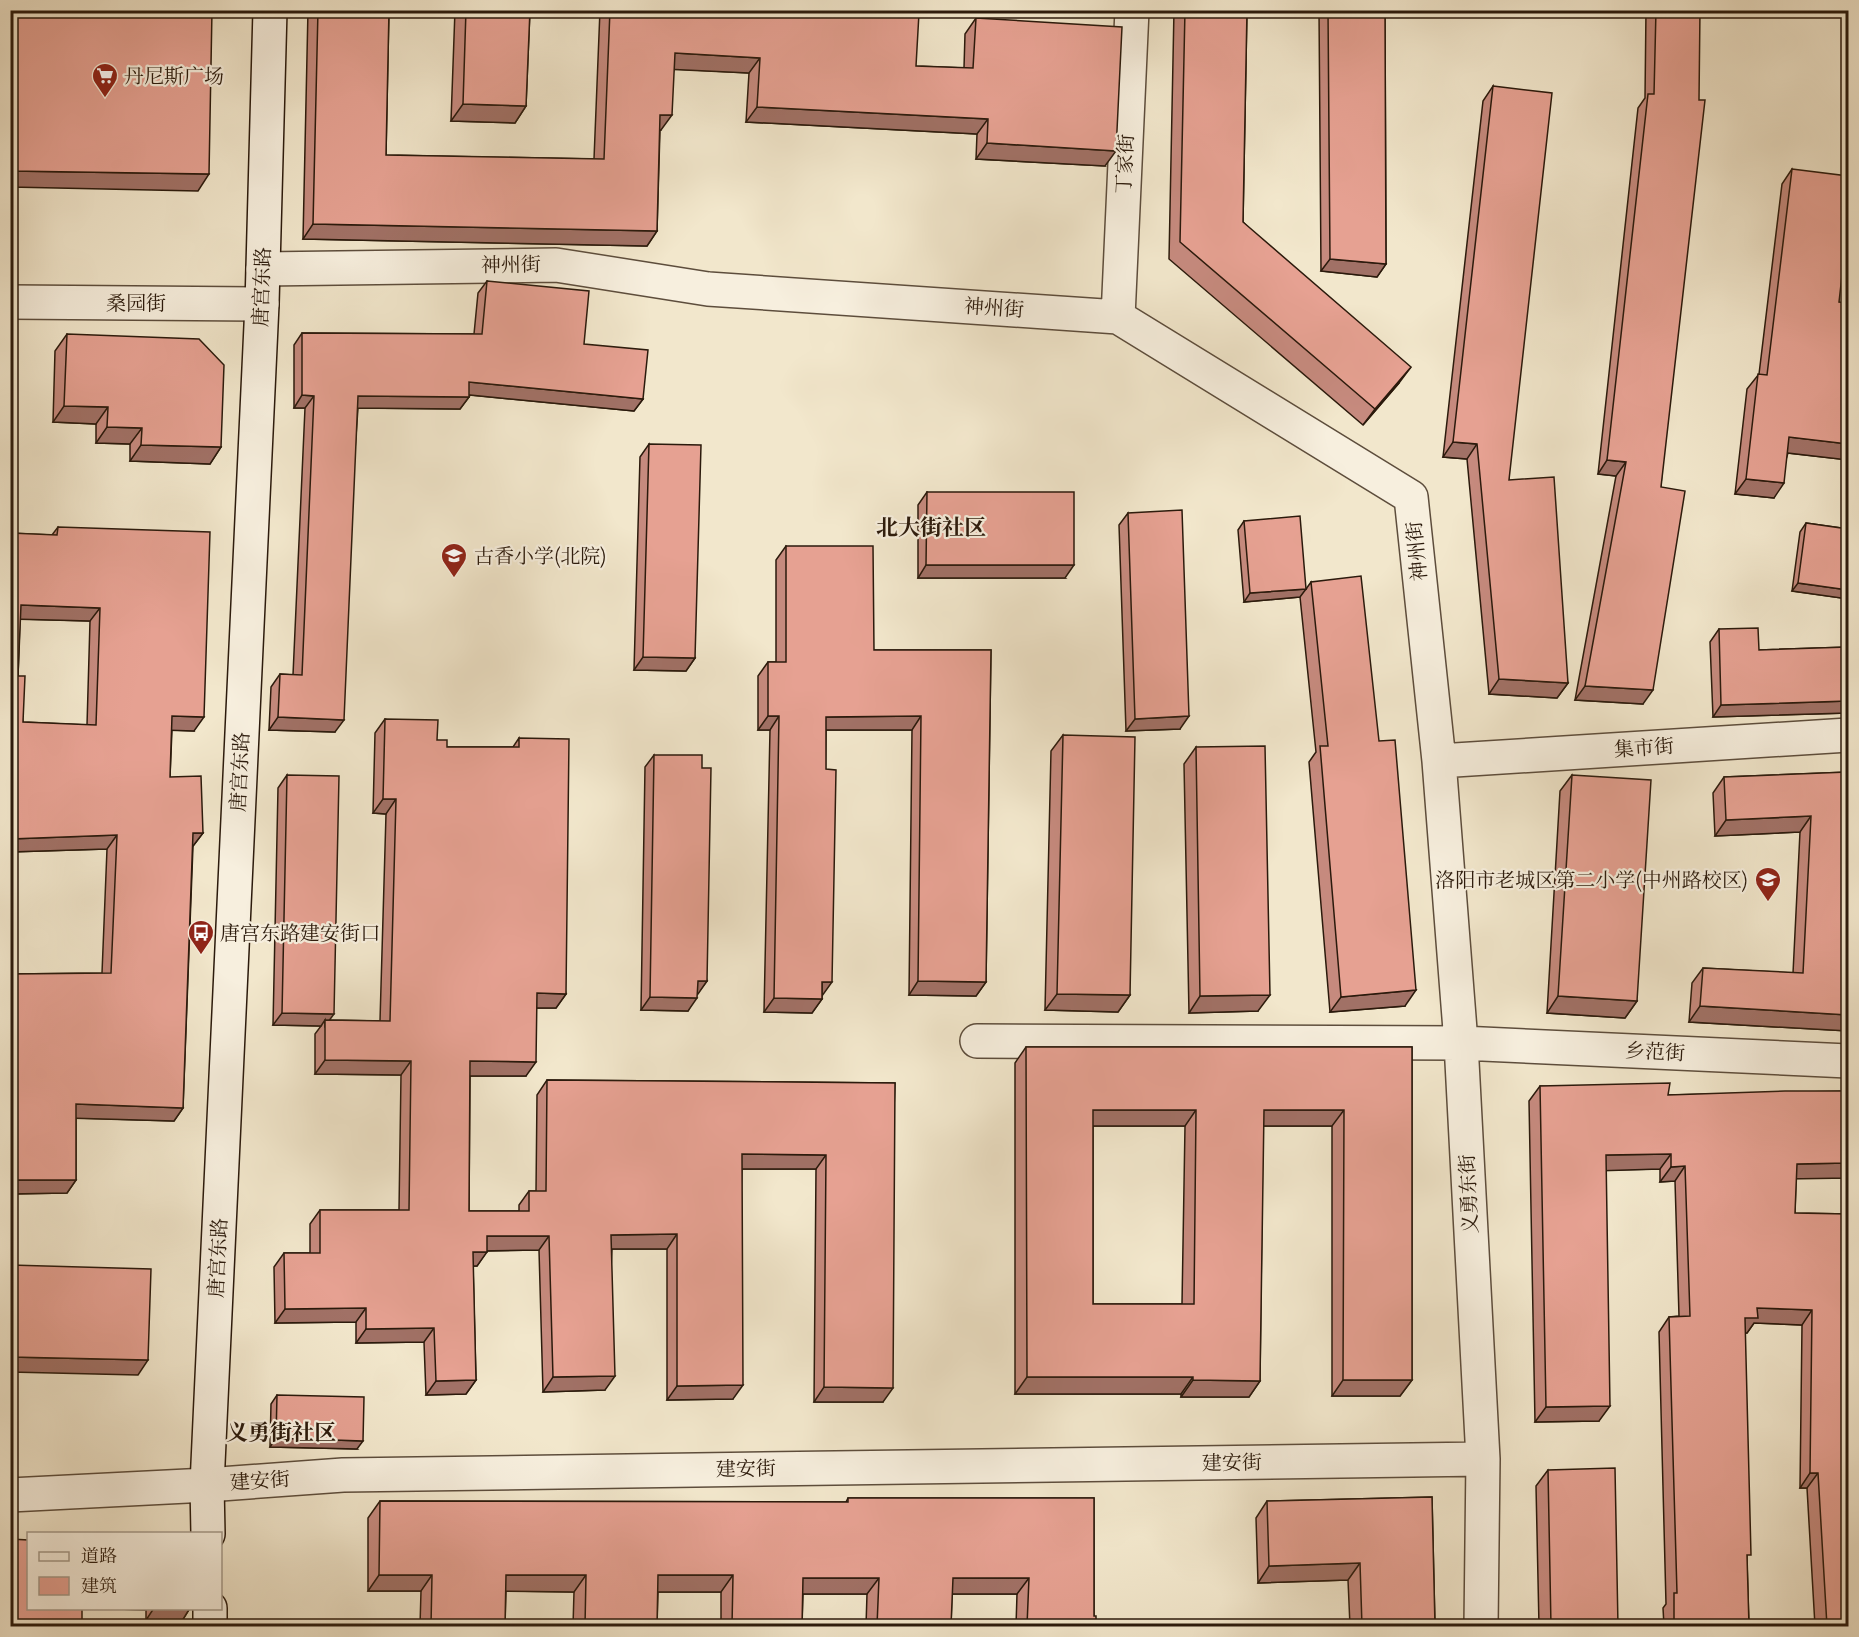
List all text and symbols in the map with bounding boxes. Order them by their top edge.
supermarket icon: 丹尼斯广场 [90,61,120,99]
place label: 丹尼斯广场 [124,63,224,90]
street label: 丁家街 [1110,133,1140,195]
street label: 唐宫东路 [247,247,277,327]
street label: 神州街 [481,251,541,279]
street label: 桑园街 [106,290,166,317]
street label: 神州街 [963,292,1025,324]
district label: 北大街社区 [876,513,986,543]
street label: 神州街 [1400,520,1434,582]
school or university icon: 古香小学(北院) [439,541,469,579]
place label: 古香小学(北院) [474,543,607,570]
street label: 唐宫东路 [224,731,256,813]
street label: 集市街 [1613,732,1675,764]
school or university icon: 洛阳市老城区第二小学(中州路校区) [1753,865,1783,903]
place label: 洛阳市老城区第二小学(中州路校区) [1435,867,1748,894]
bus stop icon: 唐宫东路建安街口 [186,918,216,956]
place label: 唐宫东路建安街口 [220,920,380,947]
street label: 乡范街 [1624,1037,1686,1067]
street label: 义勇东街 [1453,1153,1485,1235]
street label: 唐宫东路 [202,1217,234,1299]
district label: 义勇街社区 [226,1418,336,1448]
street label: 建安街 [1202,1449,1262,1477]
street label: 建安街 [716,1455,776,1483]
street label: 建安街 [229,1465,291,1497]
legend [27,1532,222,1610]
text: 道路 [81,1544,117,1569]
text: 建筑 [81,1574,117,1599]

